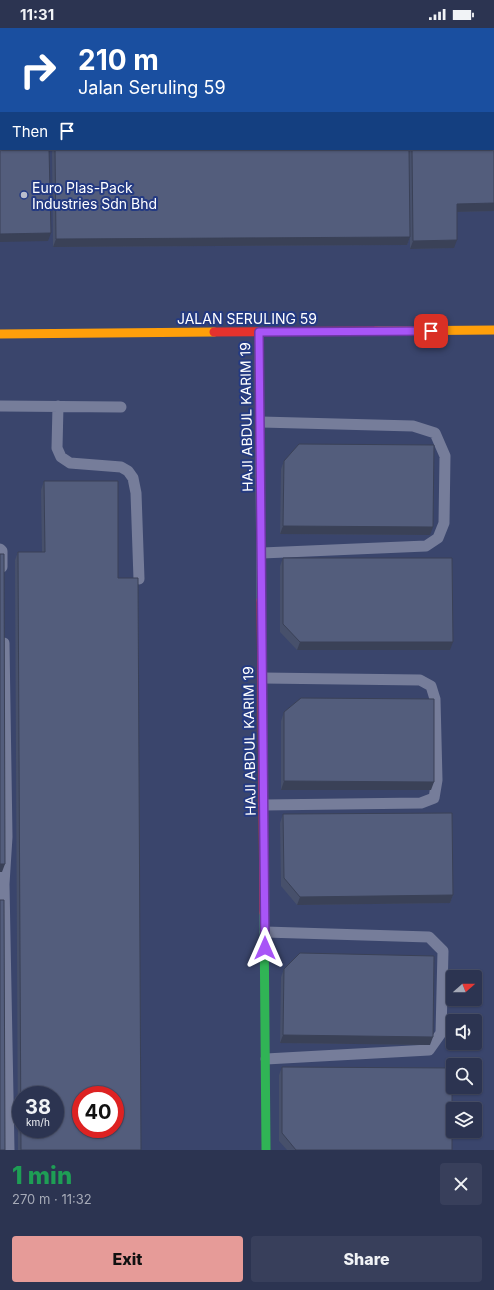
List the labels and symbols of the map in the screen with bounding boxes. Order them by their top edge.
place label: Euro Plas-Pack Industries Sdn Bhd [32,179,157,212]
marker: Euro Plas-Pack Industries Sdn Bhd [19,190,29,200]
street label: JALAN SERULING 59 [177,310,317,327]
pin [414,314,448,348]
street label: HAJI ABDUL KARIM 19 [236,342,256,492]
street label: HAJI ABDUL KARIM 19 [239,666,259,816]
position arrow [244,927,286,969]
north arrow [446,970,482,1006]
speed limit sign: 40 [72,1086,124,1138]

